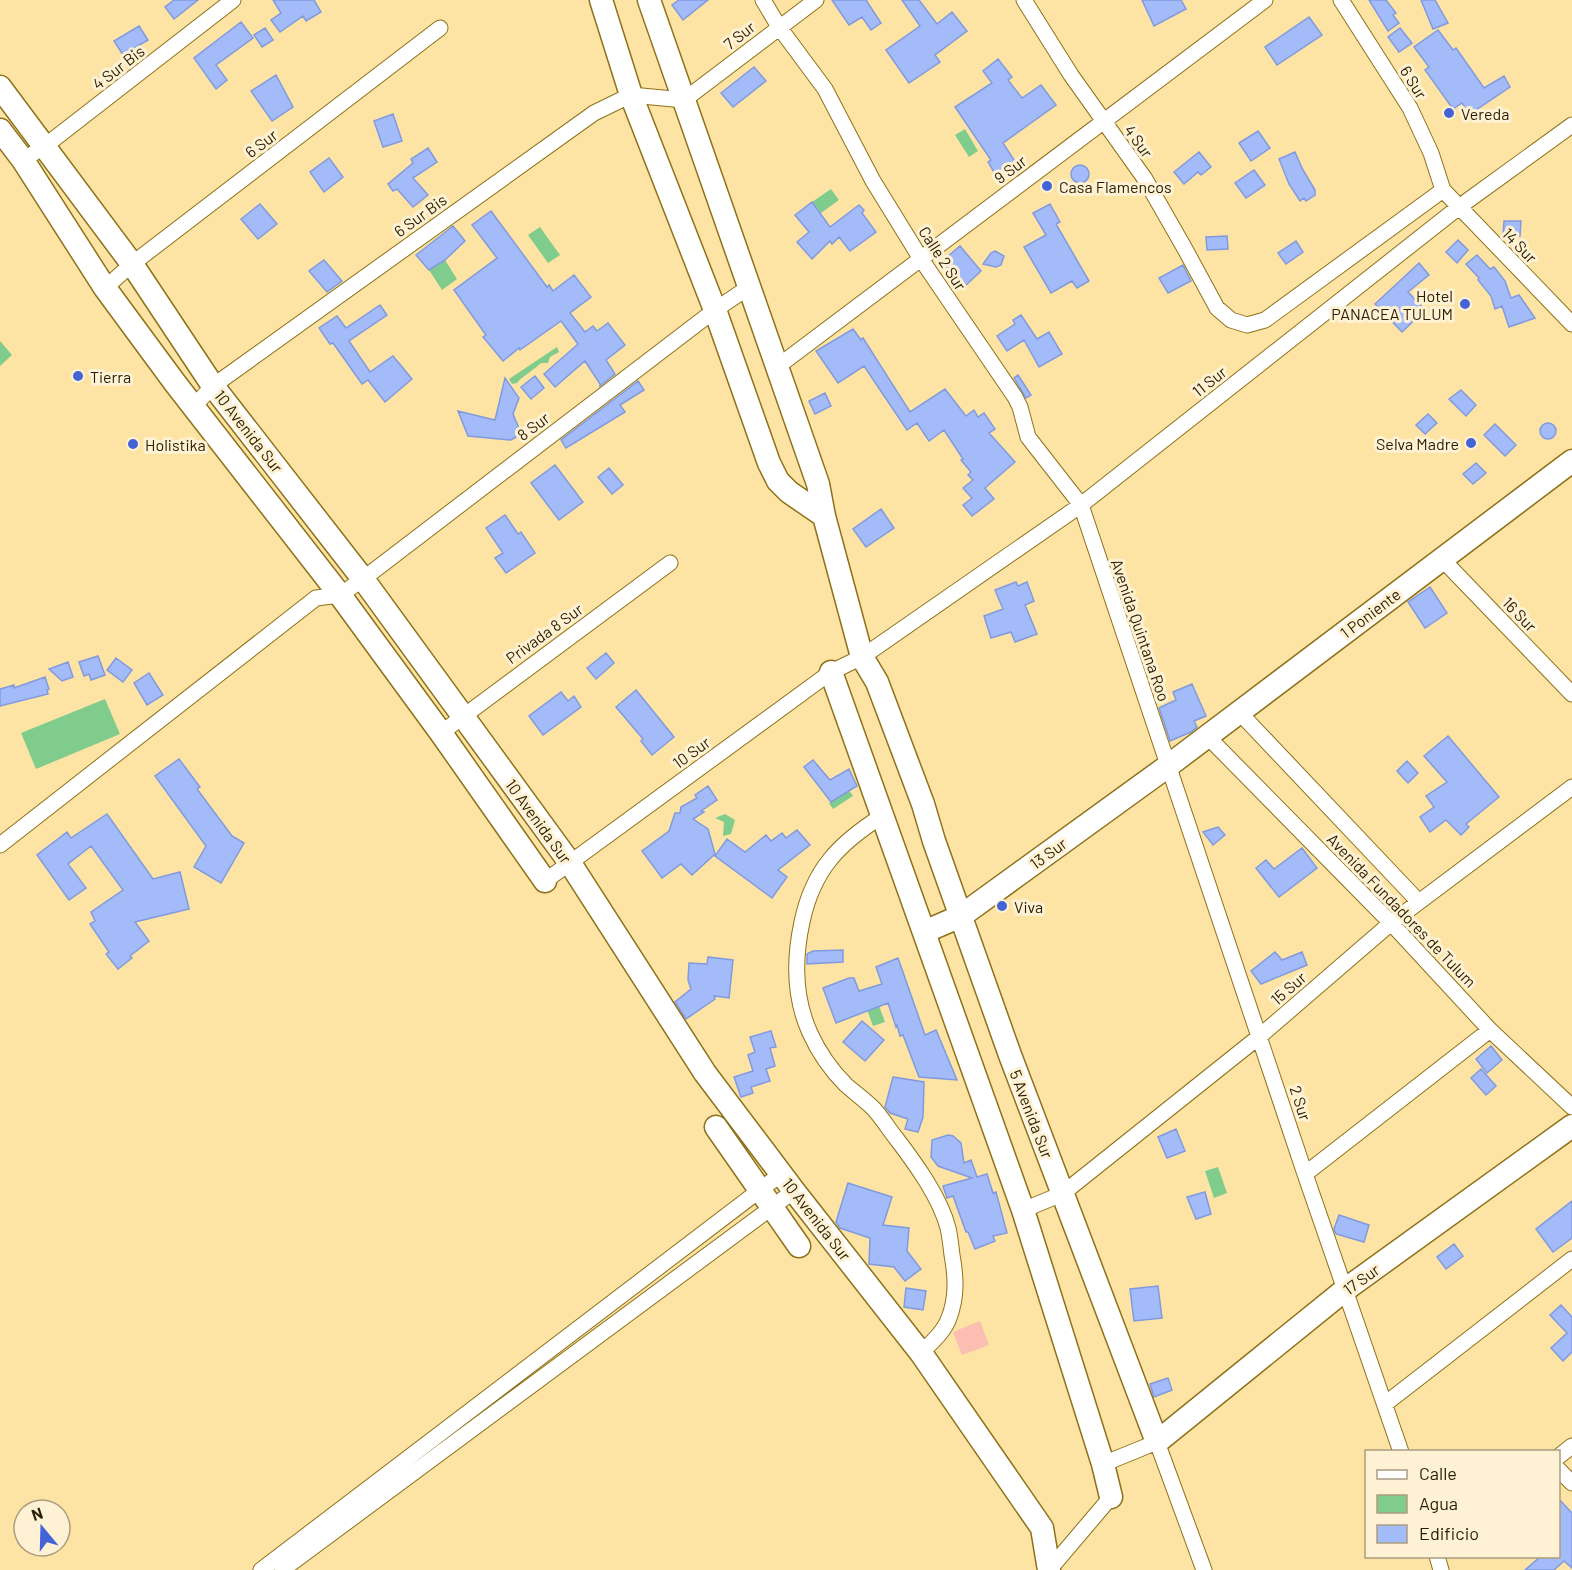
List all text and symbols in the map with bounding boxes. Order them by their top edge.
street label: 7 Sur [720,17,759,53]
street label: 4 Sur Bis [88,41,148,93]
street label: 6 Sur [1397,62,1431,102]
place label: Vereda [1461,104,1509,123]
marker: Vereda [1442,106,1456,120]
street label: 4 Sur [1121,121,1157,161]
street label: 6 Sur [241,125,281,161]
street label: 9 Sur [990,151,1030,187]
place label: Casa Flamencos [1059,177,1172,196]
marker: Casa Flamencos [1040,179,1054,193]
street label: 6 Sur Bis [390,190,450,240]
street label: Calle 2 Sur [915,222,971,294]
street label: 14 Sur [1499,224,1541,267]
place label: Hotel PANACEA TULUM [1331,286,1453,323]
marker: Hotel PANACEA TULUM [1458,297,1472,311]
street label: 11 Sur [1188,362,1230,400]
place label: Tierra [90,367,131,386]
marker: Tierra [71,369,85,383]
street label: 10 Avenida Sur [211,386,287,476]
street label: 8 Sur [513,408,553,444]
place label: Selva Madre [1376,434,1459,453]
place label: Holistika [145,435,206,454]
marker: Selva Madre [1464,436,1478,450]
marker: Holistika [126,437,140,451]
street label: Avenida Quintana Roo [1108,556,1174,704]
street label: 1 Poniente [1336,584,1404,642]
street label: 16 Sur [1499,593,1541,635]
street label: Privada 8 Sur [502,599,586,667]
street label: 10 Sur [669,732,714,772]
street label: 10 Avenida Sur [502,775,576,867]
street label: Avenida Fundadores de Tulum [1324,829,1480,991]
street label: 13 Sur [1026,833,1070,873]
place label: Viva [1014,897,1043,916]
marker: Viva [995,899,1009,913]
street label: 15 Sur [1266,967,1310,1009]
street label: 5 Avenida Sur [1006,1067,1058,1161]
street label: 2 Sur [1286,1083,1316,1123]
street label: 10 Avenida Sur [779,1174,855,1264]
street label: 17 Sur [1339,1259,1383,1298]
legend [1365,1450,1560,1558]
text: Calle [1419,1462,1457,1484]
text: Agua [1419,1492,1458,1514]
north arrow [12,1498,72,1558]
text: N [29,1503,45,1524]
text: Edificio [1419,1522,1479,1544]

